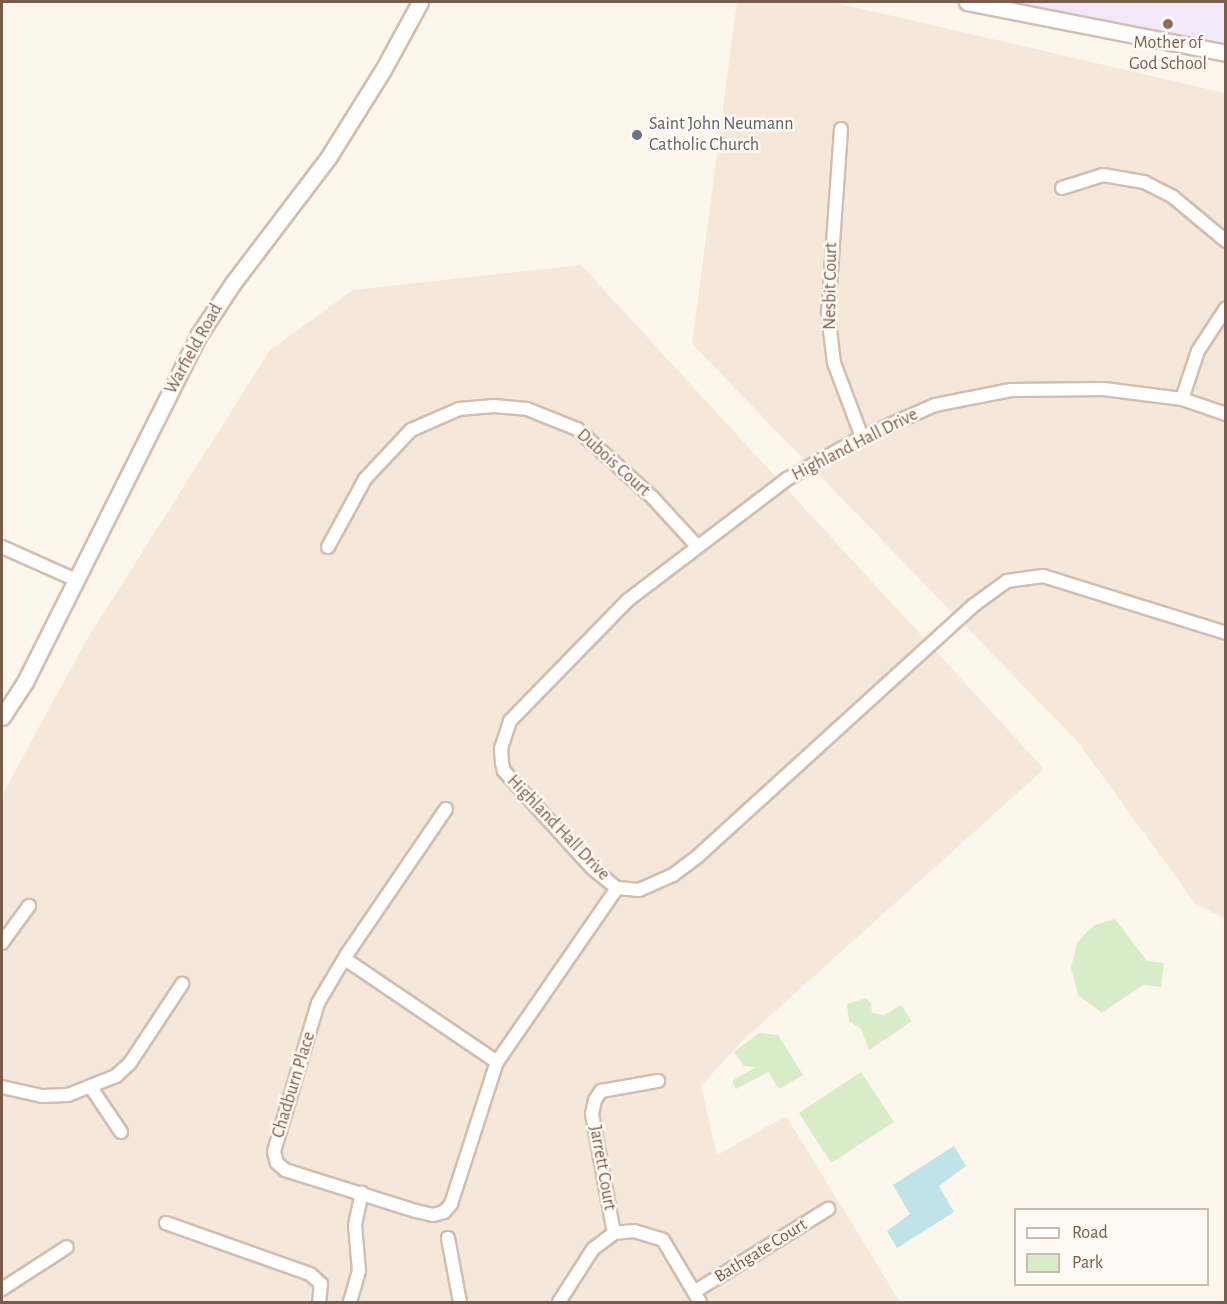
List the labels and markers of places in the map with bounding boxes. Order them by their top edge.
marker: Mother of God School [1161,17,1175,31]
place label: Mother of God School [1129,33,1207,76]
place label: Saint John Neumann Catholic Church [649,114,793,156]
marker: Saint John Neumann Catholic Church [630,128,644,142]

